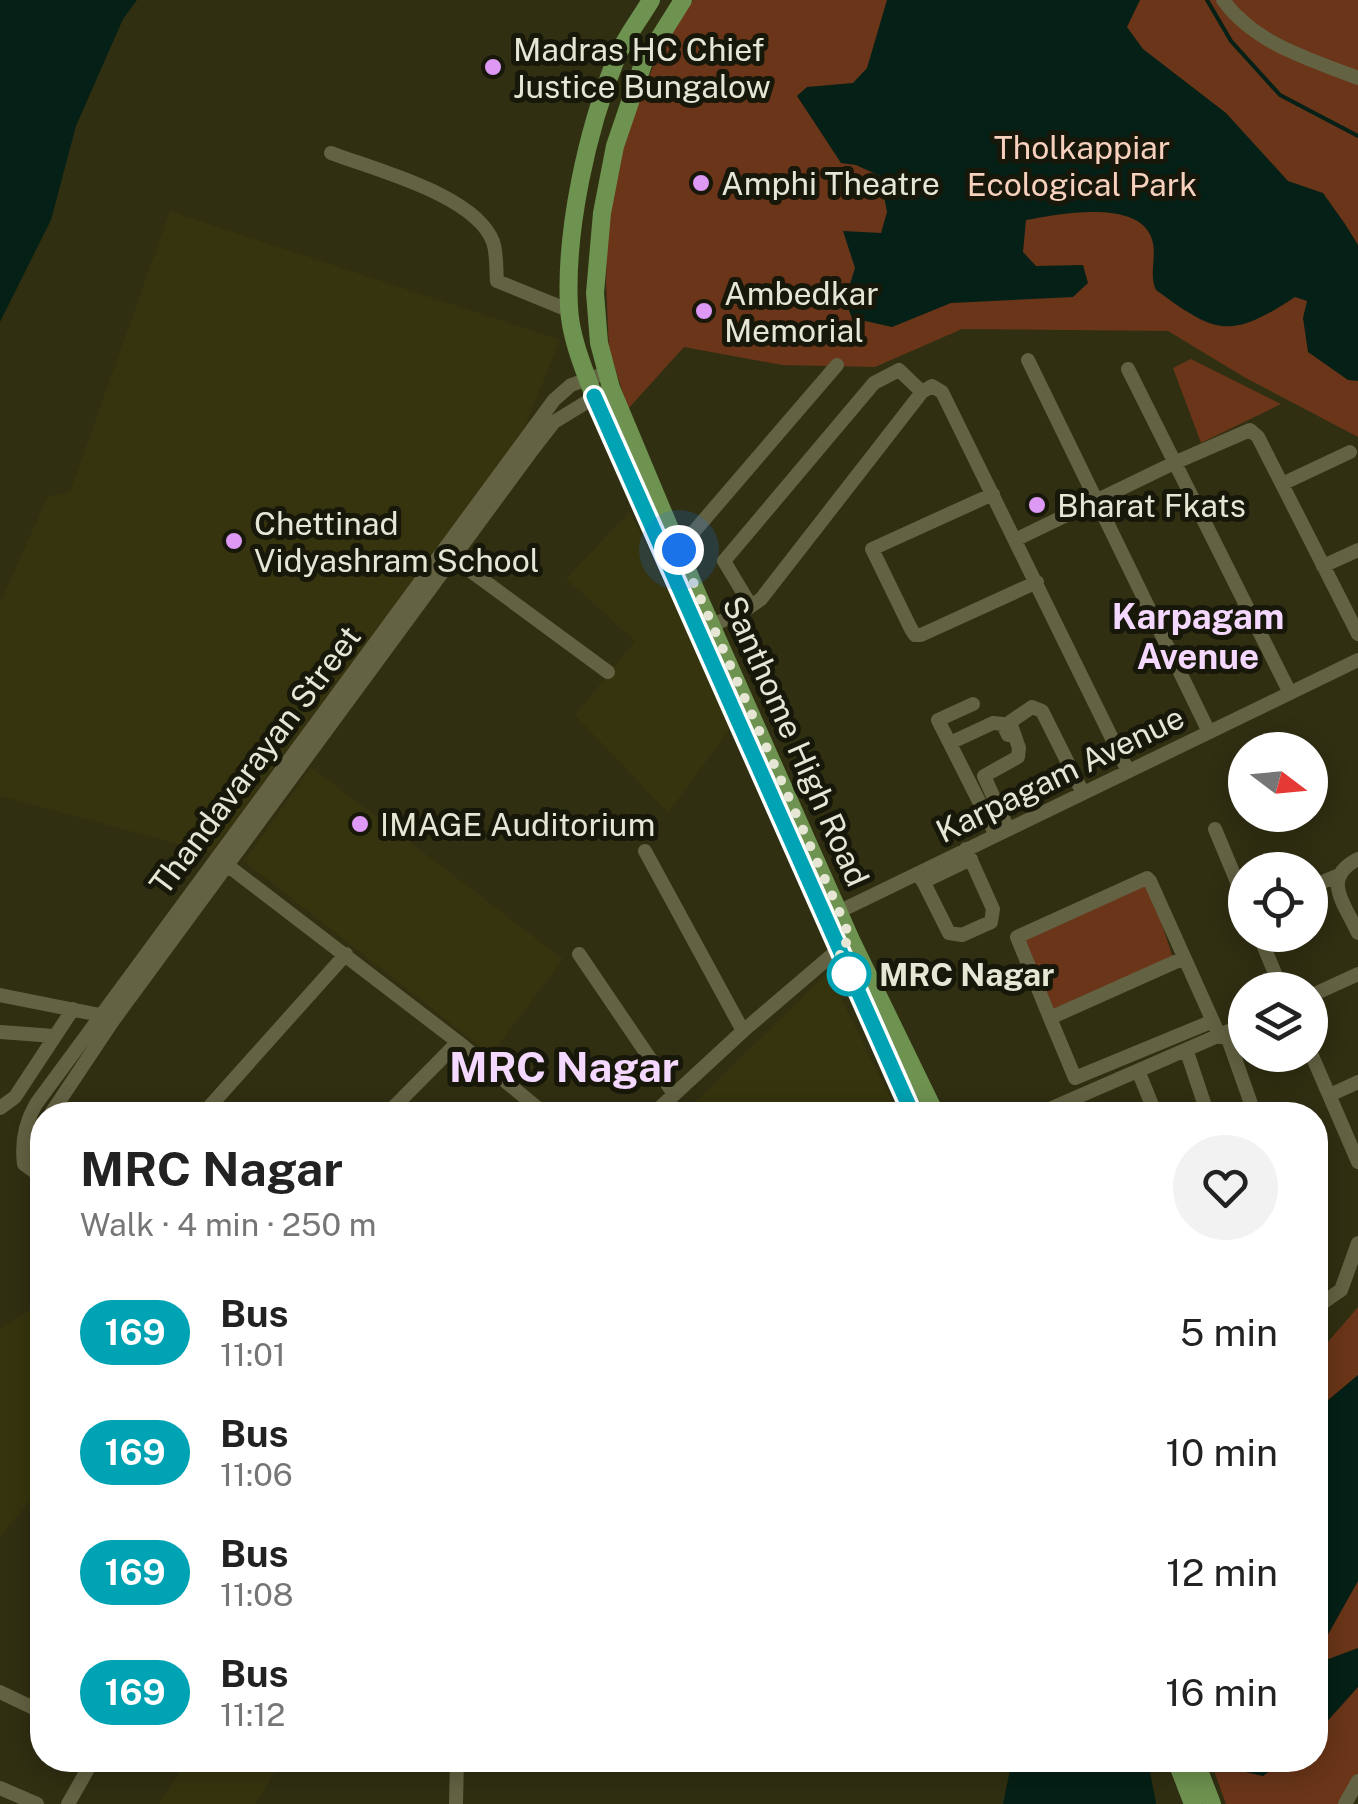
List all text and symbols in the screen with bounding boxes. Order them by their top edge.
place label: Madras HC Chief Justice Bungalow [513,31,771,105]
marker: Madras HC Chief Justice Bungalow [482,56,504,78]
park label: Tholkappiar Ecological Park [967,129,1197,203]
place label: Amphi Theatre [721,165,940,202]
marker: Amphi Theatre [690,172,712,194]
place label: Ambedkar Memorial [724,275,879,349]
marker: Ambedkar Memorial [693,300,715,322]
place label: Bharat Fkats [1057,487,1246,524]
marker: Bharat Fkats [1026,494,1048,516]
place label: Chettinad Vidyashram School [254,505,539,579]
your location [654,525,704,575]
marker: Chettinad Vidyashram School [223,530,245,552]
street label: Santhome High Road [715,590,877,892]
district label: Karpagam Avenue [1112,596,1284,677]
street label: Thandavarayan Street [142,618,368,902]
street label: Karpagam Avenue [930,698,1190,850]
north arrow [1228,732,1328,832]
map controls [1228,732,1328,1072]
place label: IMAGE Auditorium [380,806,655,843]
marker: IMAGE Auditorium [349,813,371,835]
button: locate [1228,852,1328,952]
marker: MRC Nagar [828,953,870,995]
place label: MRC Nagar [879,956,1054,993]
button: layers [1228,972,1328,1072]
district label: MRC Nagar [449,1042,679,1091]
button: heart [1173,1135,1278,1240]
text: MRC Nagar [80,1140,343,1197]
text: Walk · 4 min · 250 m [80,1206,376,1243]
text: Bus [220,1291,289,1336]
text: 5 min [1180,1310,1278,1355]
text: 169 [104,1312,166,1353]
text: 11:01 [220,1336,286,1373]
text: Bus [220,1411,289,1456]
text: 10 min [1166,1430,1278,1475]
text: 169 [104,1432,166,1473]
text: 11:06 [220,1456,293,1493]
text: Bus [220,1531,289,1576]
text: 12 min [1166,1550,1278,1595]
text: 169 [104,1552,166,1593]
text: 11:08 [220,1576,293,1613]
text: Bus [220,1651,289,1696]
text: 16 min [1165,1670,1278,1715]
text: 169 [104,1672,166,1713]
text: 11:12 [220,1696,285,1733]

